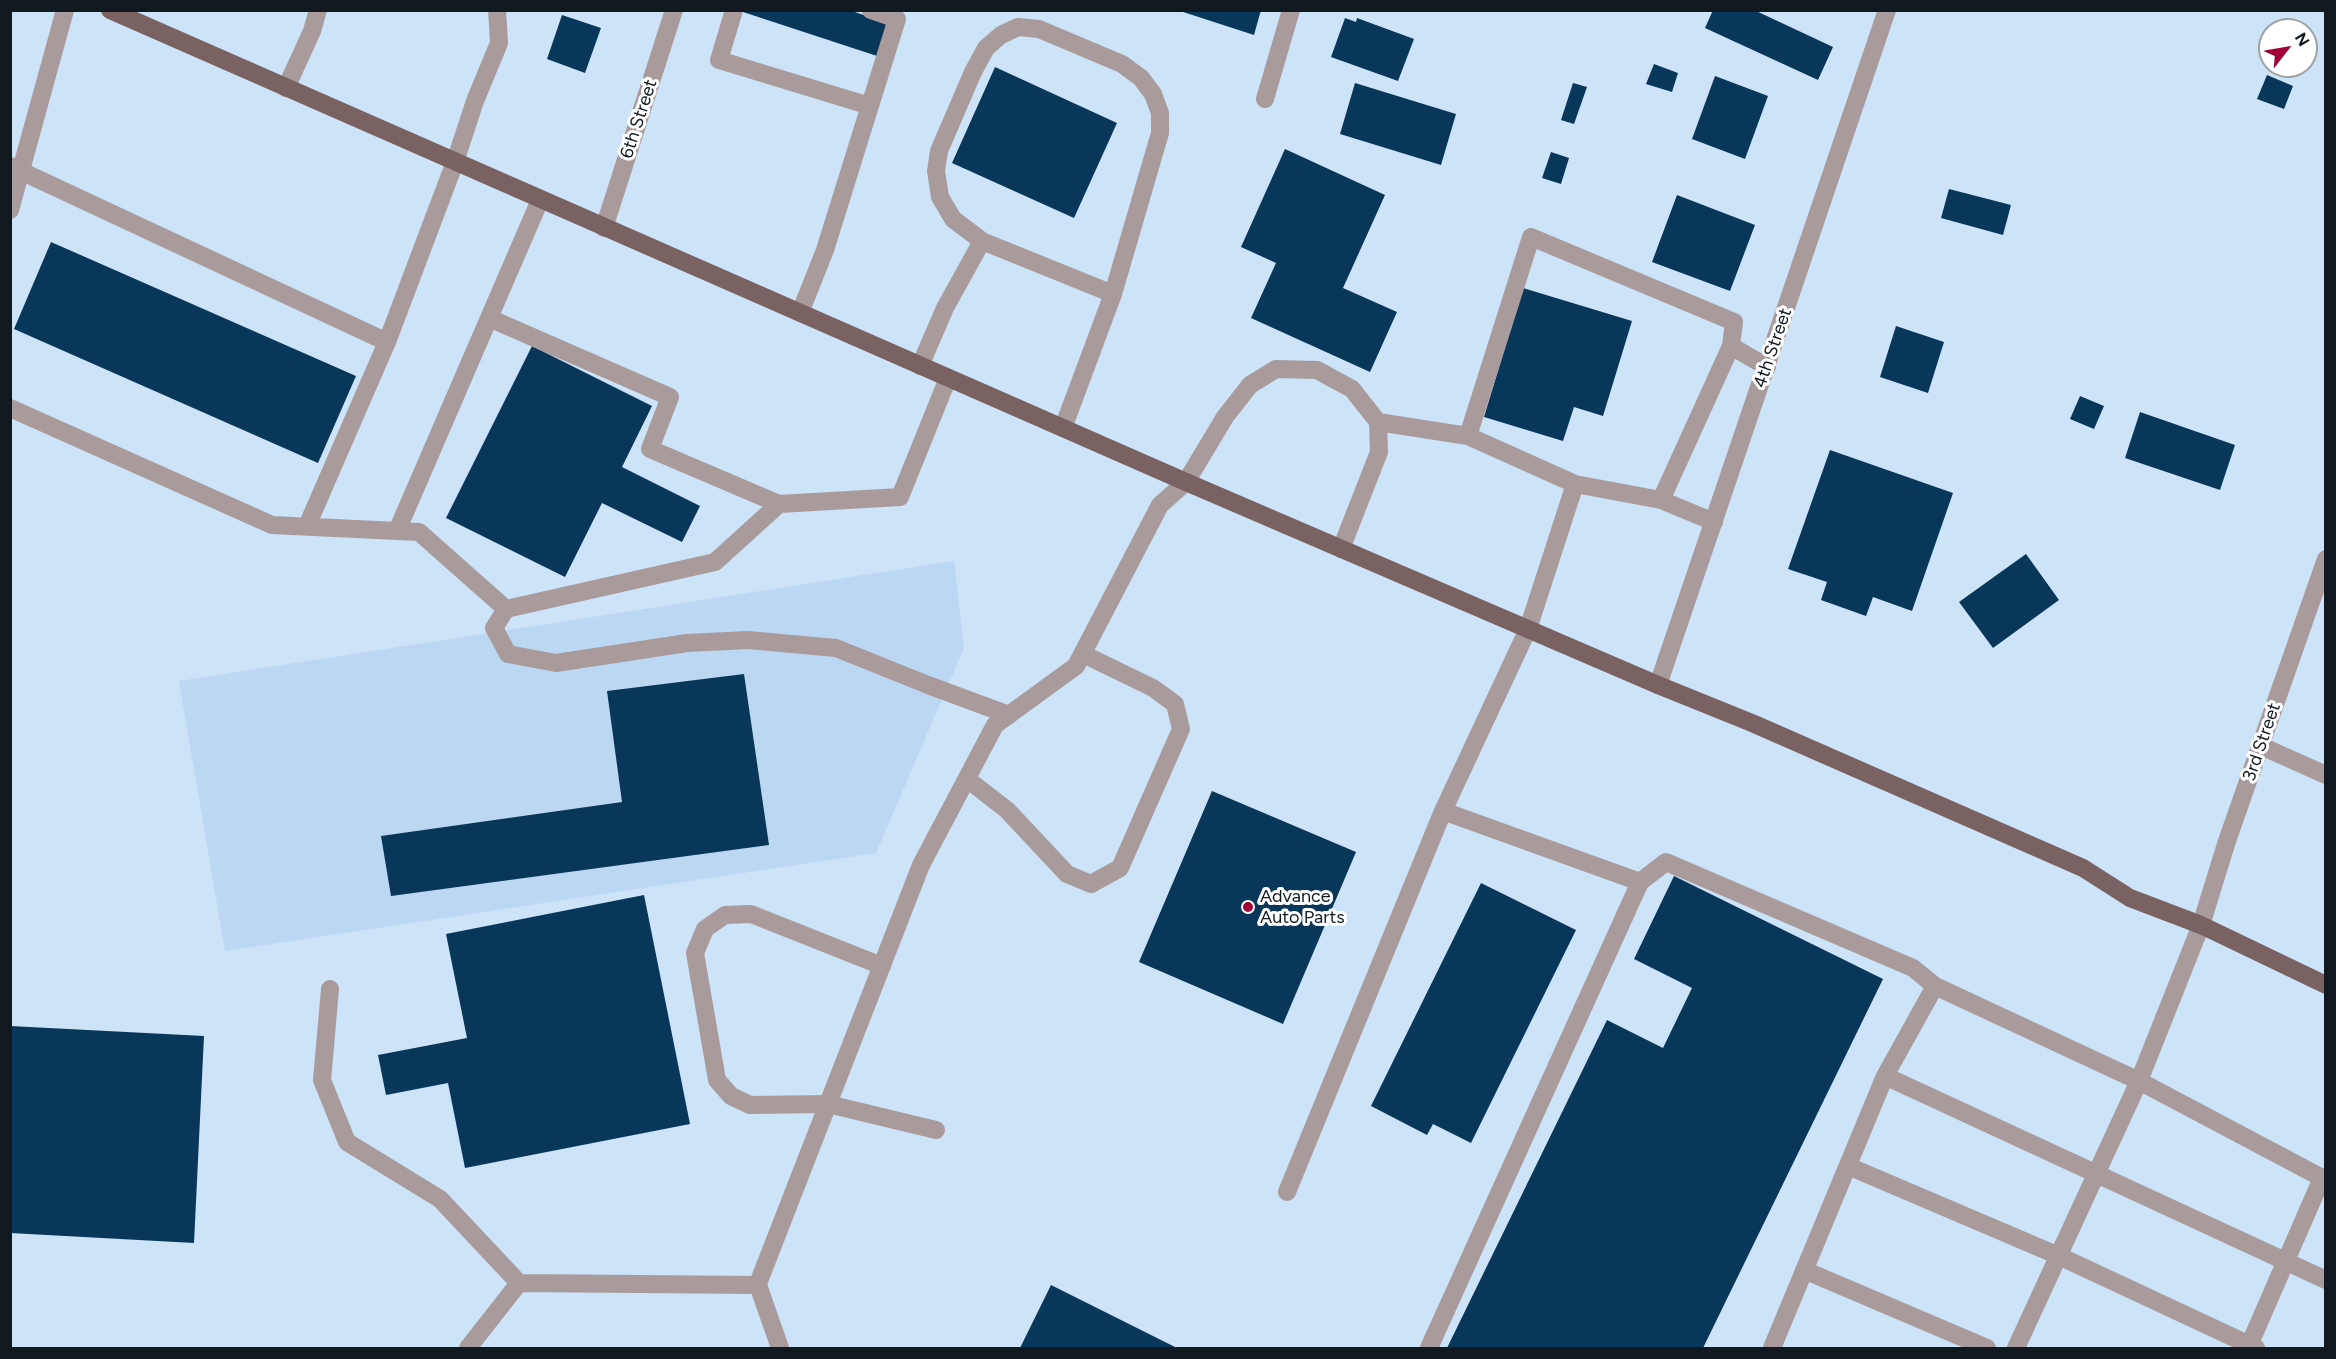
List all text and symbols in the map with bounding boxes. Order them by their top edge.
north arrow [2258,18,2318,78]
text: N [2291,29,2313,50]
street label: 6th Street [616,77,662,161]
street label: 4th Street [1749,305,1797,391]
street label: 3rd Street [2239,700,2285,784]
place label: Advance Auto Parts [1260,886,1345,928]
marker: Advance Auto Parts [1241,900,1255,914]

